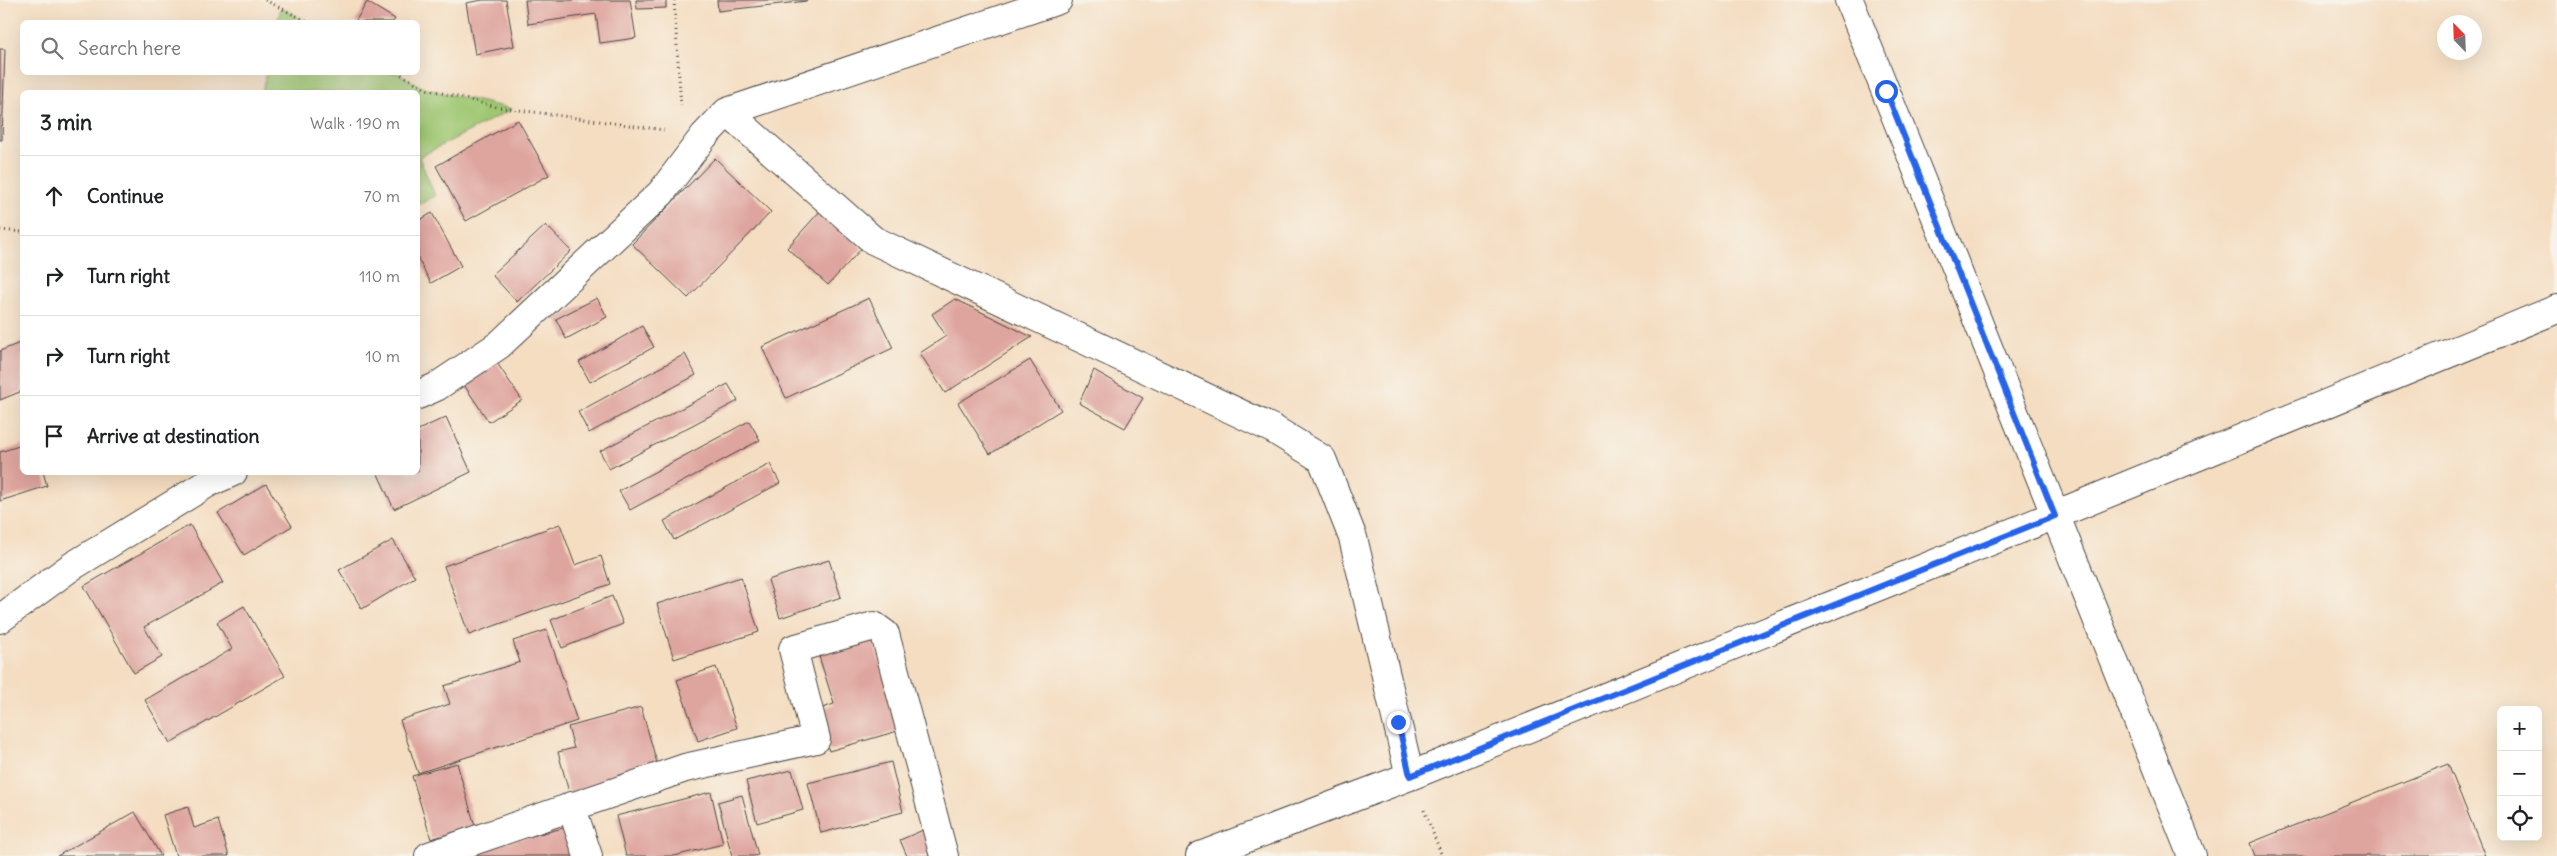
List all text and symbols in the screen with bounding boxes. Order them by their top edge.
north arrow [2437,15,2482,60]
search box [20,20,420,75]
icon: search [38,34,66,62]
text: Search here [78,36,181,60]
route start [1875,80,1898,103]
text: 3 min [40,109,92,136]
text: Walk · 190 m [310,113,400,133]
icon: ahead [40,182,68,210]
text: Continue [87,184,164,208]
text: 70 m [364,186,400,206]
icon: right [40,262,68,290]
text: Turn right [87,264,170,288]
text: 110 m [359,266,400,286]
icon: right [40,342,68,370]
text: Turn right [87,344,170,368]
text: 10 m [365,346,400,366]
icon: arrive [40,422,68,450]
text: Arrive at destination [87,424,260,448]
map controls [2497,706,2542,841]
button: + [2497,706,2542,751]
route end [1387,711,1410,734]
button: − [2497,751,2542,796]
button: locate [2497,796,2542,841]

